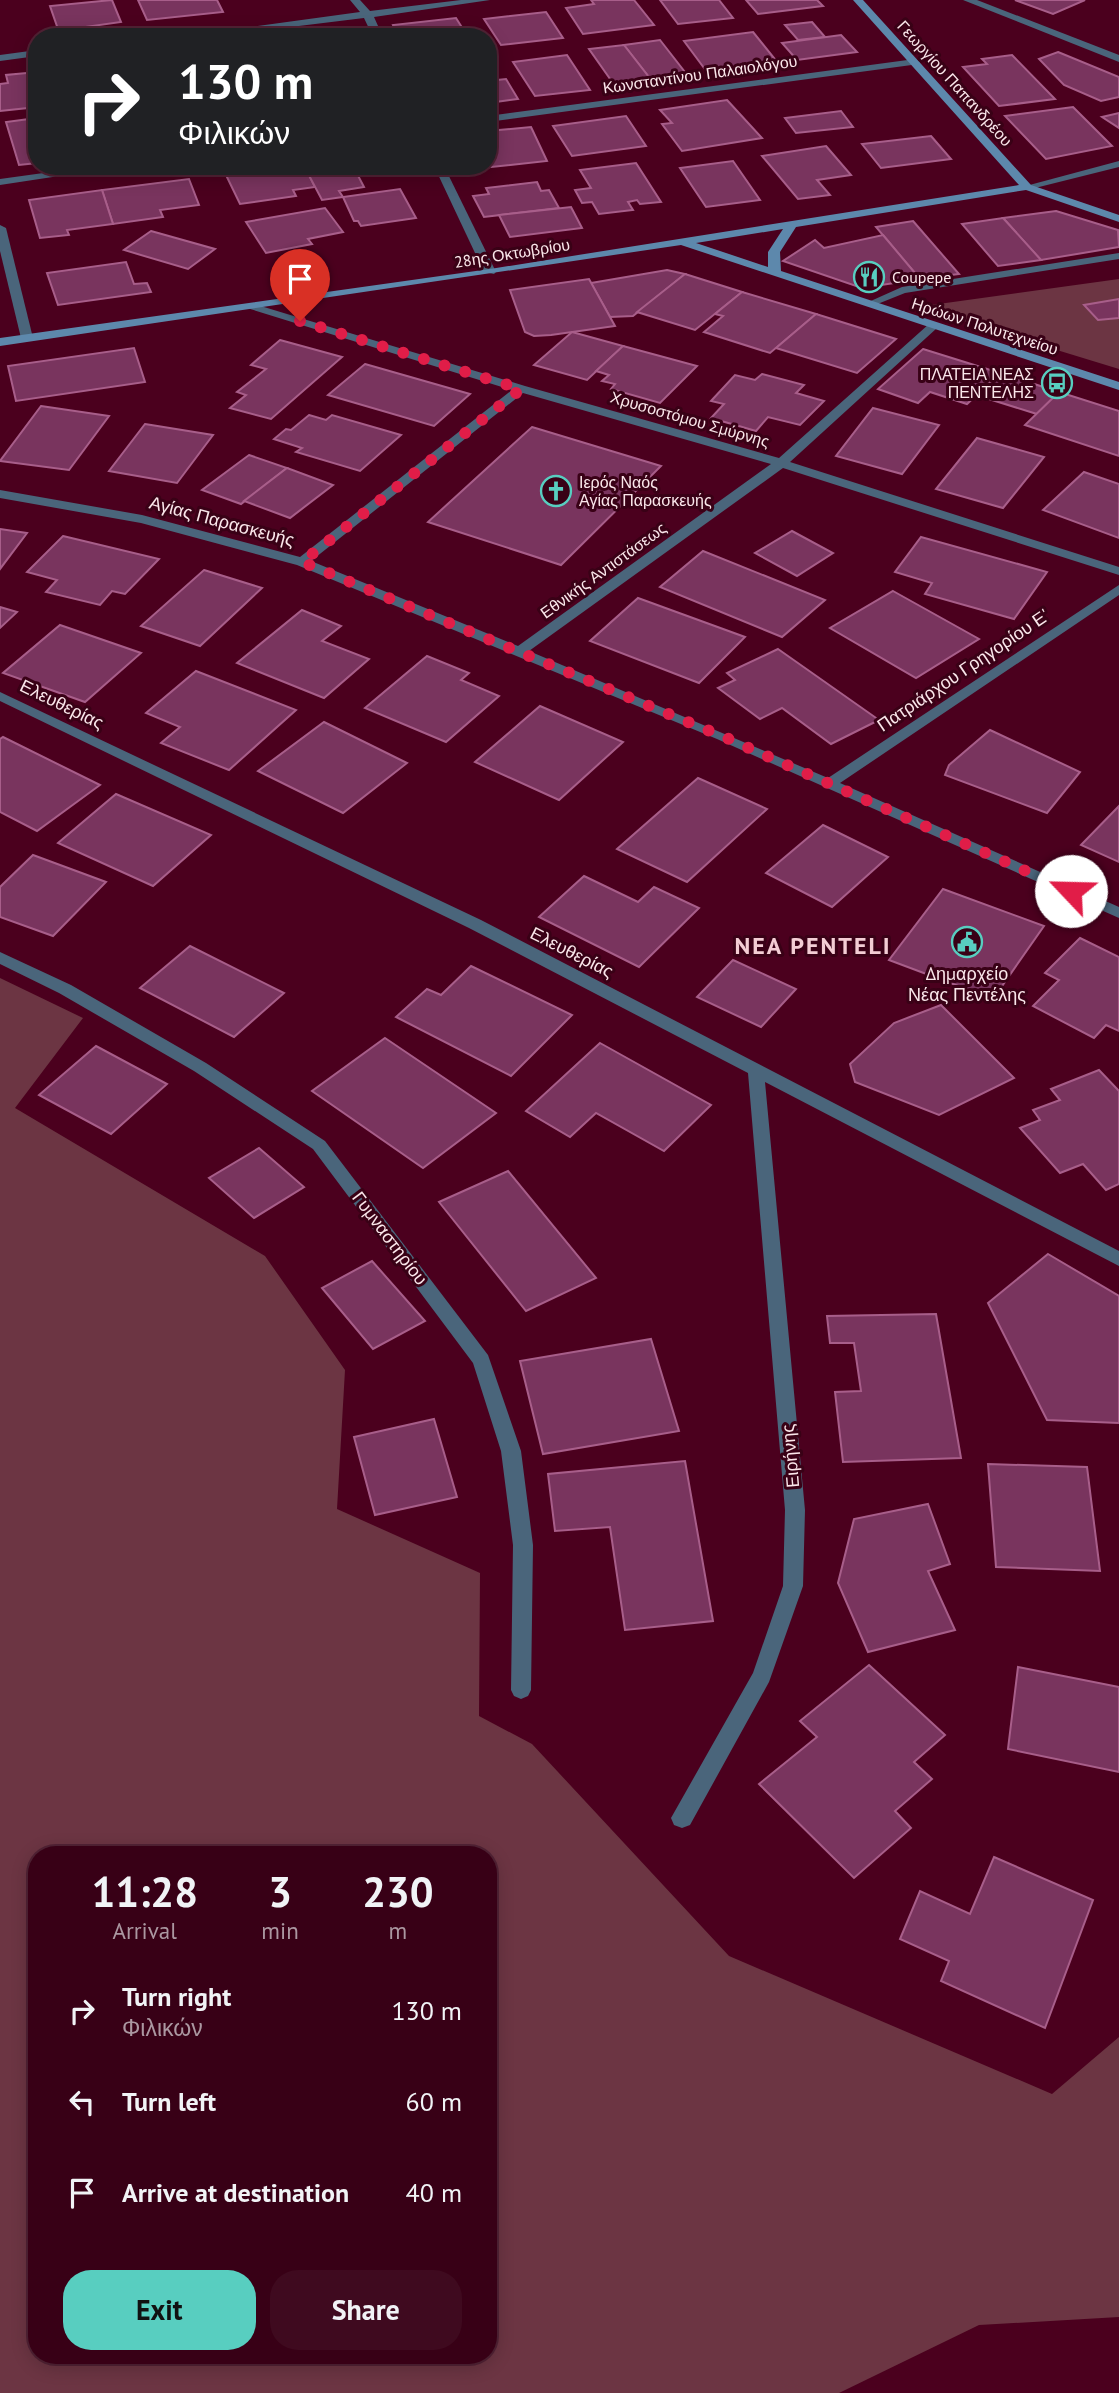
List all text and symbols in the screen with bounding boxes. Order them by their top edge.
street label: Γεωργίου Παπανδρέου [893,16,1017,150]
text: 130 m [178,49,313,113]
street label: Κωνσταντίνου Παλαιολόγου [601,50,799,98]
icon: right [63,56,154,147]
text: Φιλικών [178,111,290,153]
street label: 28ης Οκτωβρίου [453,234,571,272]
pin [270,249,330,321]
icon: arrive [281,260,319,298]
restaurant icon: Coupepe [852,260,886,294]
place label: Coupepe [892,267,951,287]
street label: Ηρώων Πολυτεχνείου [909,293,1061,359]
place label: ΠΛΑΤΕΙΑ ΝΕΑΣ ΠΕΝΤΕΛΗΣ [920,364,1034,402]
bus stop icon: ΠΛΑΤΕΙΑ ΝΕΑΣ ΠΕΝΤΕΛΗΣ [1040,366,1074,400]
street label: Χρυσοστόμου Σμύρνης [608,387,772,451]
place label: Ιερός Ναός Αγίας Παρασκευής [579,472,712,510]
church icon: Ιερός Ναός Αγίας Παρασκευής [539,474,573,508]
street label: Αγίας Παρασκευής [147,491,297,552]
street label: Εθνικής Αντιστάσεως [536,517,670,622]
street label: Πατριάρχου Γρηγορίου Ε' [872,604,1054,736]
street label: Ελευθερίας [16,674,108,734]
position arrow [1034,854,1108,928]
street label: Ελευθερίας [527,921,618,983]
public building icon: Δημαρχείο Νέας Πεντέλης [950,925,984,959]
district label: NEA PENTELI [734,930,892,961]
place label: Δημαρχείο Νέας Πεντέλης [908,962,1026,1006]
street label: Γυμναστηρίου [347,1187,433,1289]
street label: Ειρήνης [776,1423,804,1489]
text: 11:28 [91,1864,198,1919]
text: 3 [268,1864,292,1919]
text: 230 [362,1864,434,1919]
text: Arrival [112,1916,177,1945]
text: min [261,1916,299,1945]
text: m [389,1916,407,1945]
text: Turn right [122,1980,231,2013]
icon: right [63,1992,101,2030]
text: 130 m [391,1994,462,2027]
text: Φιλικών [122,2013,203,2042]
icon: left [63,2083,101,2121]
text: Turn left [122,2085,216,2118]
text: 60 m [406,2085,462,2118]
icon: arrive [63,2174,101,2212]
text: Arrive at destination [122,2176,349,2209]
text: 40 m [406,2176,462,2209]
button: Exit [63,2270,256,2350]
button: Share [270,2270,462,2350]

